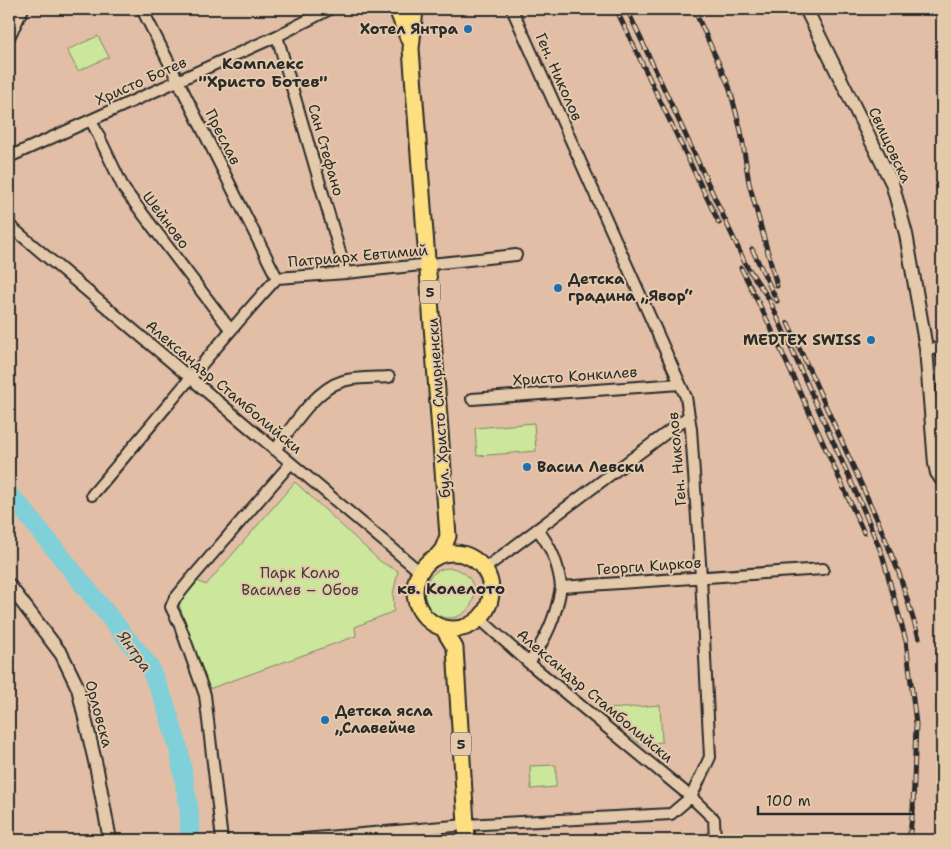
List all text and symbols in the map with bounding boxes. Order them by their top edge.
place label: Хотел Янтра [360,19,459,39]
marker: Хотел Янтра [462,23,474,35]
street label: Ген. Николов [531,30,587,124]
street label: Христо Ботев [92,52,190,110]
district label: Комплекс ''Христо Ботев'' [198,53,328,92]
street label: Сан Стефано [303,102,349,198]
street label: Свищовска [864,104,917,187]
street label: Преслав [200,106,246,168]
street label: Шейново [138,187,194,253]
street label: Патриарх Евтимий [287,240,429,272]
place label: Детска градина „Явор“ [568,269,693,306]
road number: 5 [420,280,440,304]
marker: Детска градина „Явор“ [552,282,564,294]
street label: Александър Стамболийски [142,316,307,459]
street label: бул. Христо Смирненски [423,317,455,499]
place label: MEDTEX SWISS [743,330,861,350]
marker: MEDTEX SWISS [865,334,877,346]
street label: Христо Конкилев [512,362,638,390]
street label: Ген. Николов [663,411,691,507]
place label: Васил Левски [537,457,645,477]
marker: Васил Левски [521,461,533,473]
street label: Георги Кирков [596,552,702,580]
park label: Парк Колю Василев – Обов [241,563,359,600]
district label: кв. Колелото [397,578,505,599]
street label: Александър Стамболийски [513,625,678,768]
water label: Янтра [112,626,157,676]
street label: Орловска [80,678,118,751]
place label: Детска ясла „Славейче [335,701,433,738]
marker: Детска ясла „Славейче [319,714,331,726]
road number: 5 [451,732,471,756]
scale bar [758,784,914,816]
text: 100 m [766,791,811,811]

